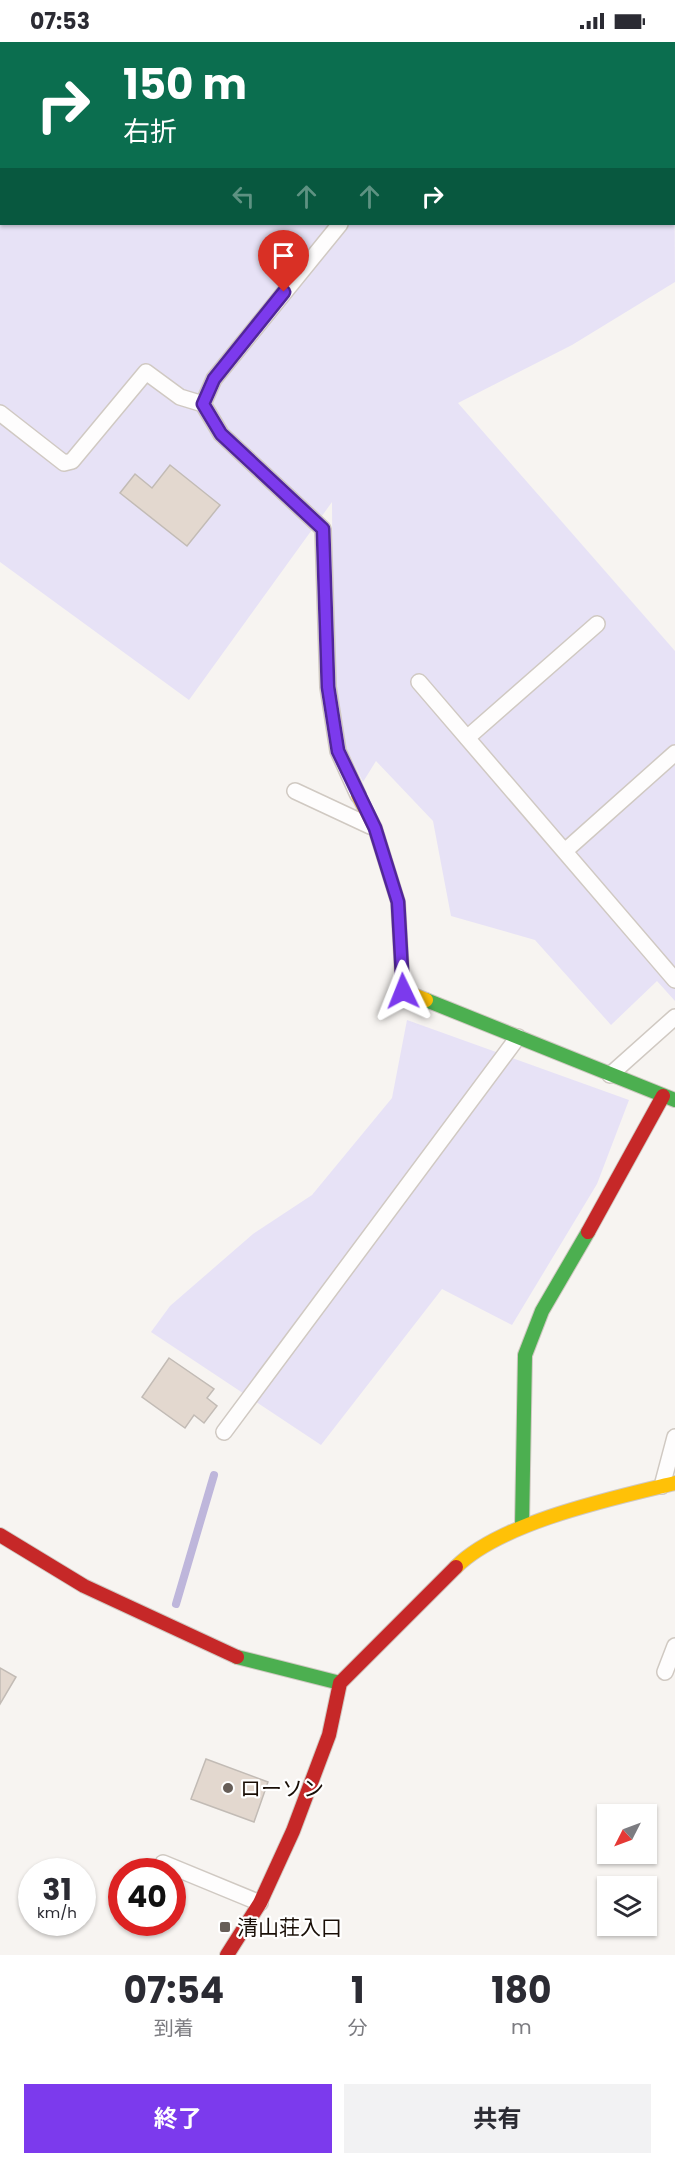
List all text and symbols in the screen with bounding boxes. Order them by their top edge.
text: 07:53 [30,6,90,37]
text: 150 m [123,55,247,114]
icon: right [24,66,102,144]
text: 右折 [123,113,177,150]
icon: left [227,180,260,213]
icon: ahead [290,180,323,213]
icon: ahead [353,180,386,213]
icon: right [416,180,449,213]
pin [258,230,309,292]
icon: arrive [267,239,300,272]
position arrow [371,959,435,1023]
place label: ローソン [240,1774,324,1803]
marker: ローソン [221,1781,235,1795]
north arrow [597,1804,657,1864]
map controls [597,1804,657,1936]
speed limit sign: 40 [108,1858,186,1936]
text: 31 [42,1868,72,1911]
button: layers [597,1876,657,1936]
text: km/h [37,1902,77,1923]
place label: 清山荘入口 [237,1913,342,1942]
marker: 清山荘入口 [218,1920,232,1934]
text: 07:54 [123,1965,224,2016]
text: 1 [351,1965,364,2016]
text: 180 [491,1965,551,2016]
text: m [511,2013,532,2041]
text: 到着 [154,2014,194,2042]
text: 分 [348,2014,368,2042]
button: 終了 [24,2084,332,2153]
button: 共有 [344,2084,651,2153]

